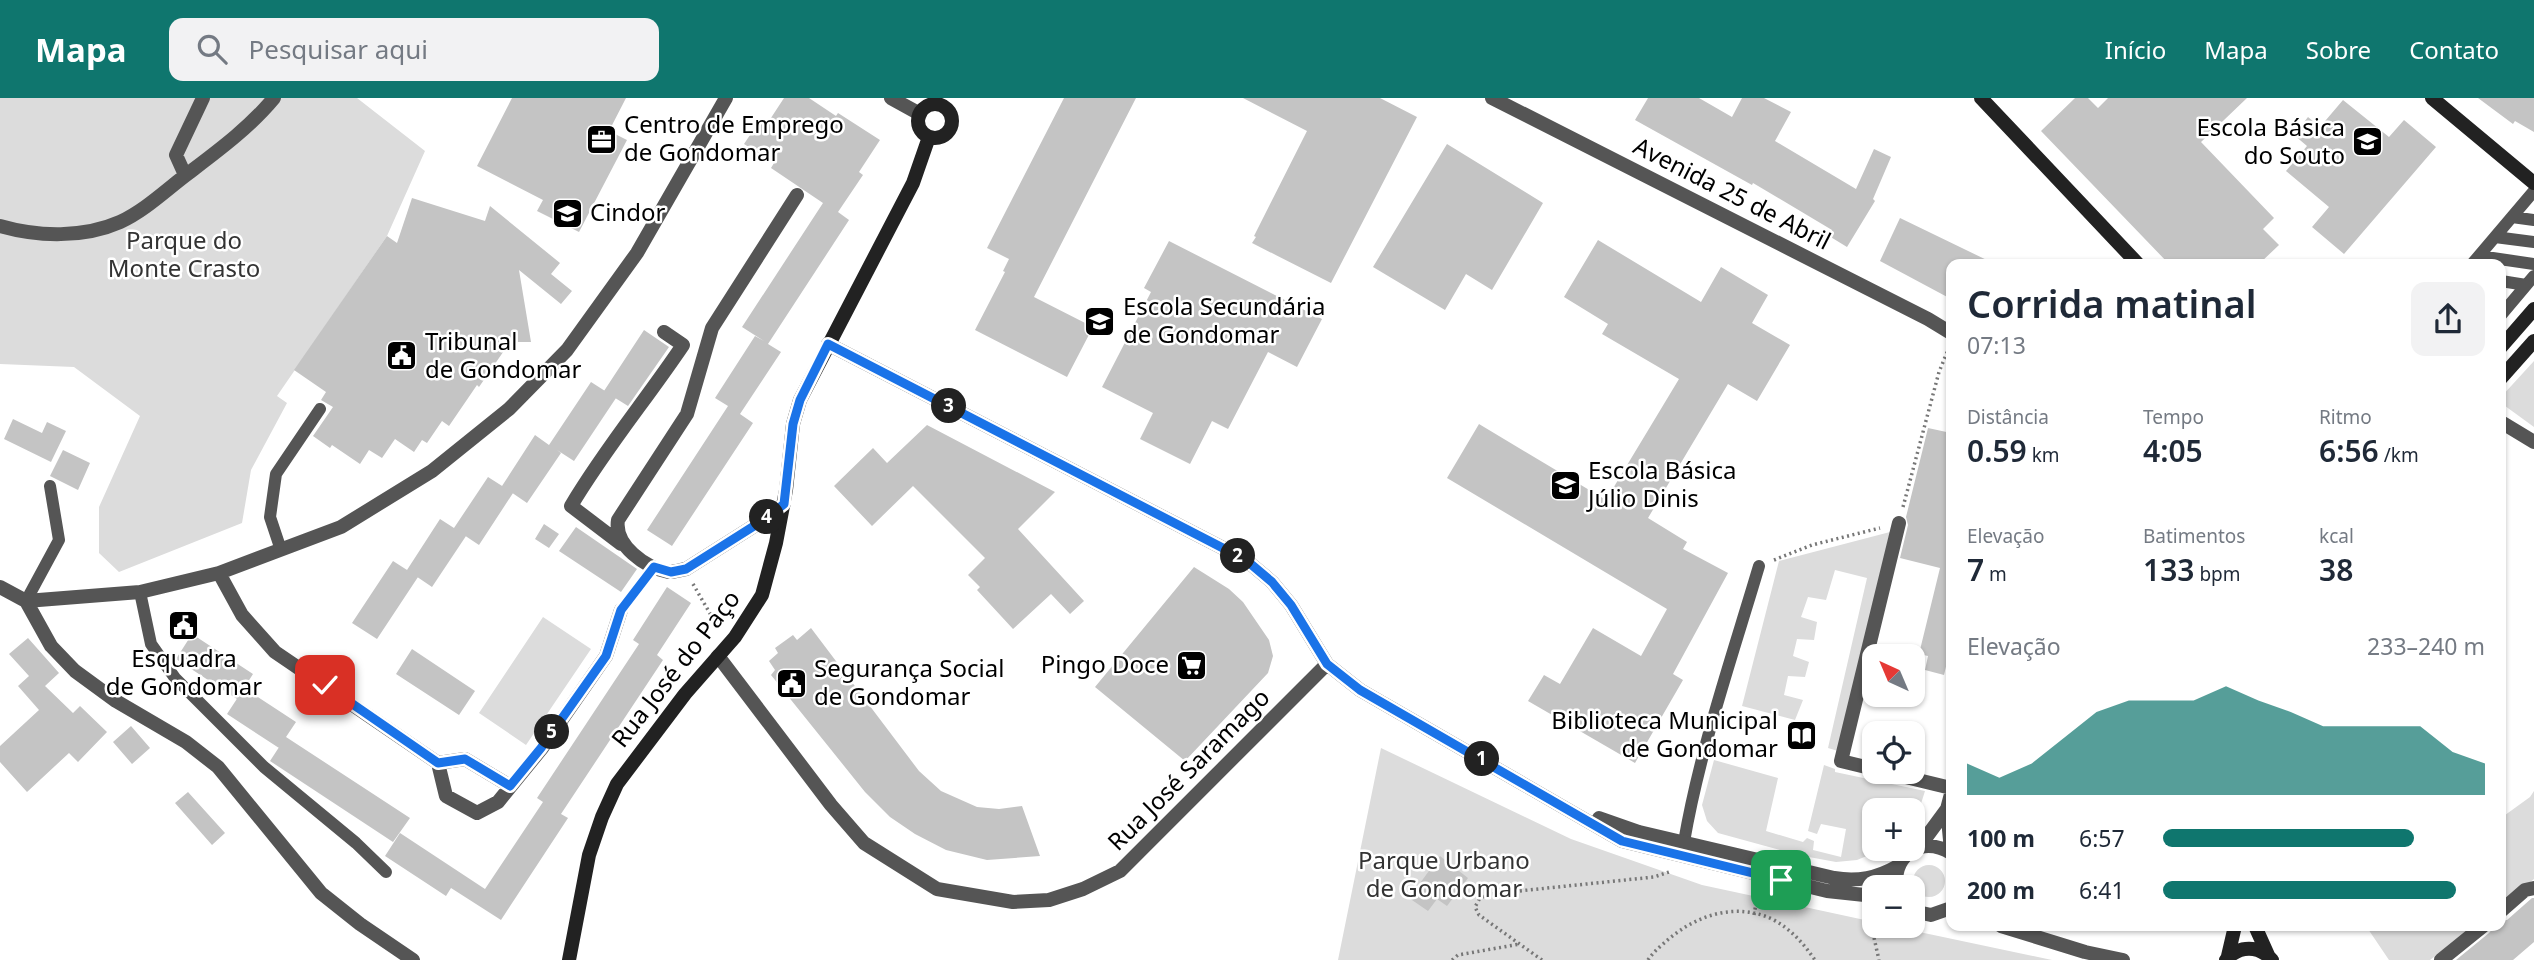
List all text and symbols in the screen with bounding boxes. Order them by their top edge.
search box [169,18,659,81]
text: Mapa [35,27,127,72]
icon: search [193,30,231,68]
text: Pesquisar aqui [249,31,428,67]
text: Início [2105,33,2166,66]
text: Mapa [2204,33,2268,66]
text: Sobre [2306,33,2371,66]
text: Contato [2409,33,2499,66]
place label: Centro de Emprego de Gondomar [624,107,844,168]
place label: Escola Básica do Souto [2196,110,2345,171]
office icon: Centro de Emprego de Gondomar [584,122,618,156]
school or university icon: Escola Básica do Souto [2351,125,2385,159]
street label: Avenida 25 de Abril [1628,129,1837,257]
place label: Cindor [590,195,665,228]
school or university icon: Cindor [550,196,584,230]
park label: Parque do Monte Crasto [108,223,260,284]
text: Corrida matinal [1967,277,2256,329]
button: share [2411,282,2485,356]
place label: Escola Secundária de Gondomar [1123,289,1325,350]
school or university icon: Escola Secundária de Gondomar [1083,304,1117,338]
place label: Tribunal de Gondomar [425,324,582,385]
text: 07:13 [1967,329,2026,361]
public building icon: Tribunal de Gondomar [385,339,419,373]
pin: 3 [932,388,967,424]
text: 3 [943,392,954,418]
text: Distância [1967,404,2049,430]
text: Tempo [2143,404,2204,430]
text: Ritmo [2319,404,2372,430]
text: 0.59 [1967,430,2027,471]
text: 4:05 [2143,430,2203,471]
text: 6:56 [2319,430,2379,471]
text: km [2027,442,2060,468]
text: /km [2379,442,2419,468]
place label: Escola Básica Júlio Dinis [1586,453,1737,514]
school or university icon: Escola Básica Júlio Dinis [1548,468,1582,502]
pin: 4 [750,500,784,534]
text: 4 [761,503,772,529]
text: Elevação [1967,523,2044,549]
text: Batimentos [2143,523,2245,549]
text: kcal [2319,523,2354,549]
pin: 2 [1220,538,1256,574]
text: 2 [1232,542,1243,568]
text: 7 [1967,549,1984,590]
text: 133 [2143,549,2194,590]
text: 38 [2319,549,2353,590]
text: m [1984,561,2007,587]
text: bpm [2194,561,2241,587]
street label: Rua José do Paço [603,583,747,754]
public building icon: Esquadra de Gondomar [167,608,201,642]
text: Elevação [1967,630,2061,662]
text: 233–240 m [2367,630,2485,662]
place label: Esquadra de Gondomar [106,641,262,702]
north arrow [1862,644,1925,707]
map controls [1862,644,1925,938]
place label: Pingo Doce [1041,647,1169,680]
supermarket icon: Pingo Doce [1175,648,1209,682]
place label: Segurança Social de Gondomar [814,651,1004,712]
pin [295,655,355,715]
icon: check [306,666,344,704]
public building icon: Segurança Social de Gondomar [774,666,808,700]
street label: Rua José Saramago [1100,681,1276,857]
place label: Biblioteca Municipal de Gondomar [1551,703,1778,764]
pin: 5 [534,714,570,750]
text: 5 [546,718,557,744]
library icon: Biblioteca Municipal de Gondomar [1784,718,1818,752]
button: locate [1862,721,1925,784]
pin: 1 [1464,742,1500,776]
text: 1 [1476,745,1487,771]
button: + [1862,798,1925,861]
text: 100 m [1967,822,2035,854]
text: 6:57 [2079,822,2125,854]
park label: Parque Urbano de Gondomar [1358,843,1530,904]
pin [1751,850,1811,910]
icon: arrive [1762,861,1800,899]
text: 200 m [1967,874,2035,906]
text: 6:41 [2079,874,2125,906]
button: − [1862,875,1925,938]

